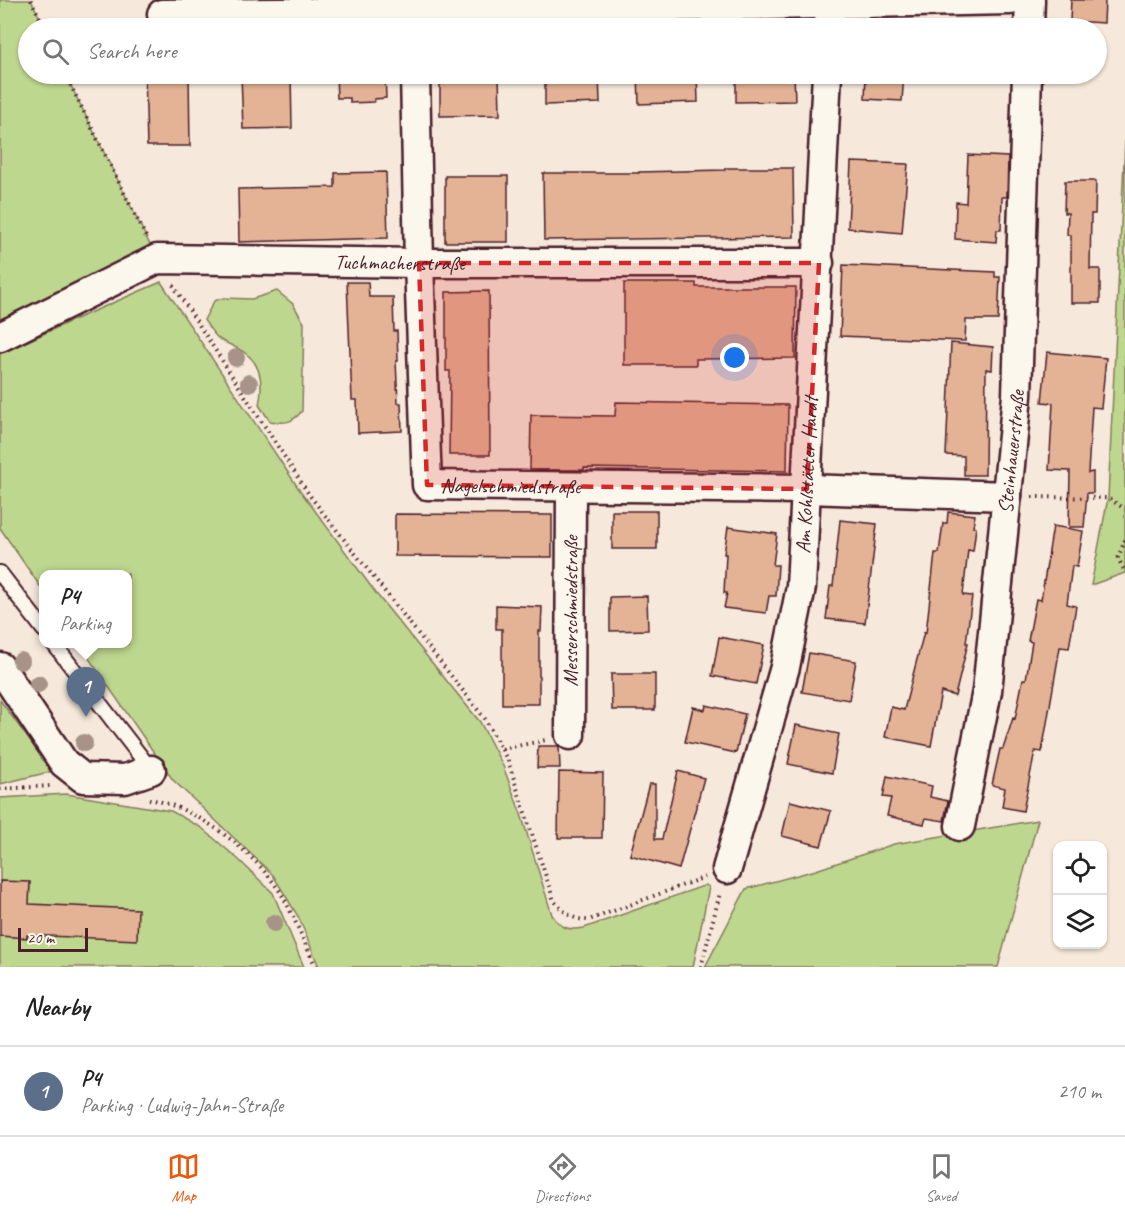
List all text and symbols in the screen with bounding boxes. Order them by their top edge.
search box [18,18,1107,84]
icon: search [39,35,72,68]
text: Search here [87,37,177,65]
street label: Tuchmacherstraße [334,249,467,276]
your location [720,343,749,372]
street label: Steinhauerstraße [992,388,1030,515]
street label: Am Kohlstätter Hardt [790,393,824,554]
street label: Nagelschmiedstraße [441,472,583,500]
street label: Messerschmiedstraße [557,533,584,686]
popup [39,570,132,648]
text: P4 [60,583,80,611]
text: Parking [60,611,111,636]
pin: 1 [66,668,106,717]
map controls [1053,841,1107,949]
button: locate [1053,841,1107,895]
button: layers [1053,895,1107,949]
scale bar [18,925,88,952]
text: 20 m [27,928,54,948]
text: Nearby [24,990,89,1023]
text: P4 [81,1065,101,1093]
text: 1 [39,1079,48,1104]
text: 210 m [1058,1079,1101,1104]
text: Parking · Ludwig-Jahn-Straße [81,1093,283,1118]
tab: Map [167,1150,200,1206]
tab: Directions [535,1150,590,1206]
tab: Saved [925,1150,958,1206]

